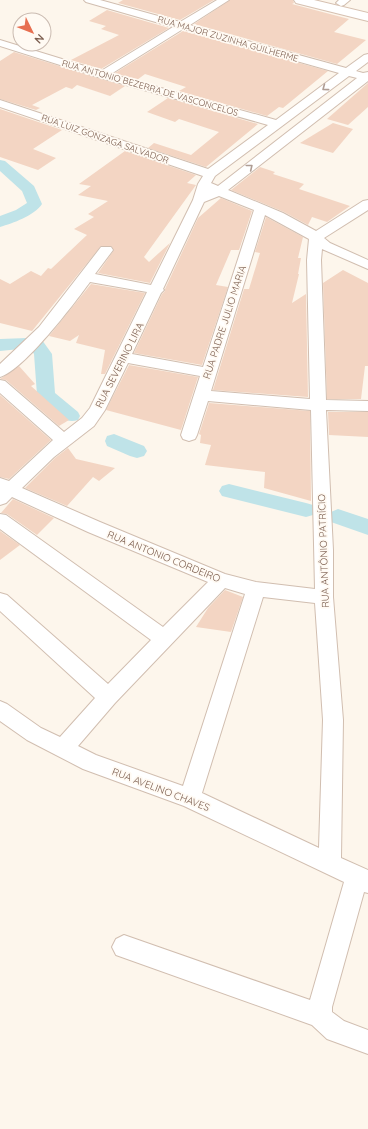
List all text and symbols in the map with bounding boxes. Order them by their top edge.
north arrow [12,12,52,52]
street label: RUA MAJOR ZUZINHA GUILHERME [157,13,300,64]
text: N [31,31,47,47]
street label: RUA ANTONIO BEZERRA DE VASCONCELOS [61,57,240,118]
one-way arrow [323,83,330,90]
street label: RUA LUIZ GONZAGA SALVADOR [40,112,170,166]
one-way arrow [245,164,252,171]
street label: RUA PADRE JULIO MARIA [200,263,249,381]
street label: RUA SEVERINO LIRA [92,320,147,410]
street label: RUA ANTÔNIO PATRÍCIO [315,493,332,608]
street label: RUA ANTONIO CORDEIRO [105,528,223,585]
street label: RUA AVELINO CHAVES [110,765,212,814]

